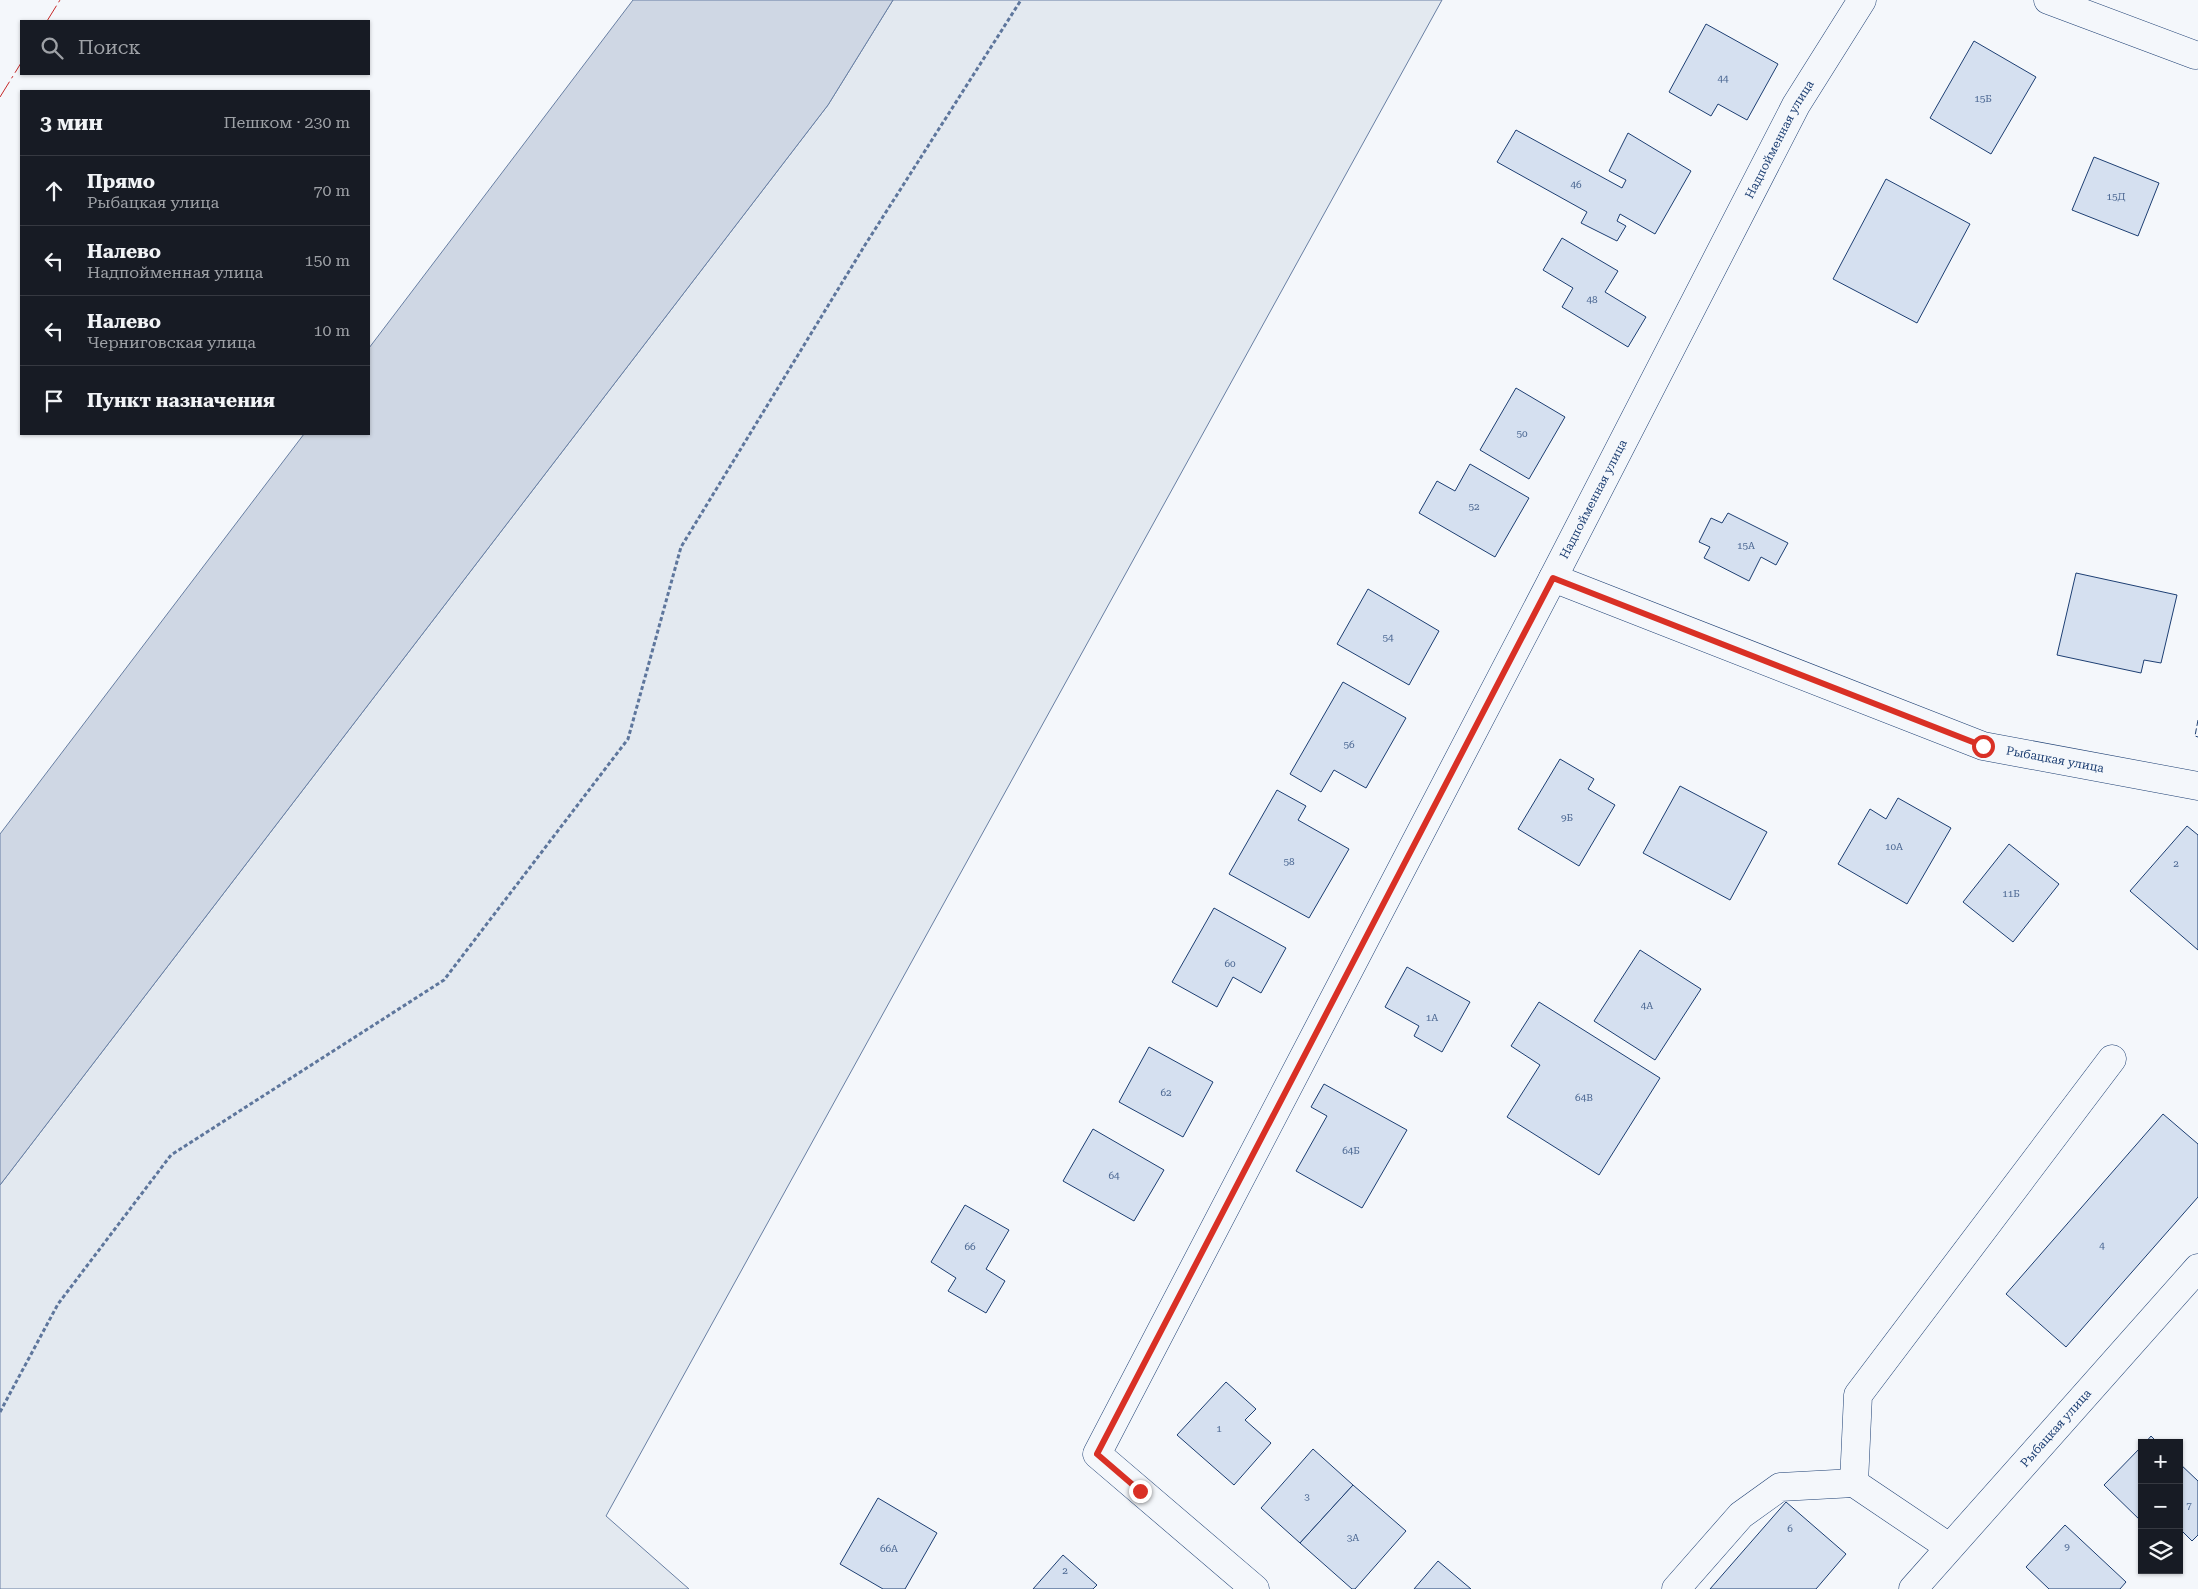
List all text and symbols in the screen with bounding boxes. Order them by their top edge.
search box [20,20,370,75]
icon: search [38,34,66,62]
text: Поиск [78,36,141,59]
house number: 44 [1717,73,1729,84]
street label: Надпойменная улица [1742,77,1817,201]
house number: 15Б [1974,93,1992,104]
text: 3 мин [40,111,103,135]
text: Пешком · 230 m [223,113,350,132]
text: Прямо [87,170,155,193]
icon: ahead [40,177,68,205]
house number: 46 [1570,179,1582,190]
text: 70 m [313,181,350,200]
house number: 15Д [2106,191,2126,202]
text: Рыбацкая улица [87,193,219,212]
text: Налево [87,240,161,263]
icon: left [40,247,68,275]
text: 150 m [304,251,350,270]
text: Надпойменная улица [87,263,263,282]
house number: 48 [1586,294,1598,305]
text: Налево [87,310,161,333]
icon: left [40,317,68,345]
text: 10 m [313,321,350,340]
text: Черниговская улица [87,333,256,352]
icon: arrive [40,387,68,415]
text: Пункт назначения [87,389,275,412]
house number: 50 [1516,428,1528,439]
street label: Надпойменная улица [1557,437,1630,561]
house number: 52 [1468,501,1480,512]
house number: 15А [1737,540,1755,551]
house number: 54 [1382,632,1394,643]
route start [1972,735,1995,758]
house number: 56 [1343,739,1355,750]
street label: Рыбацкая улица [2005,743,2106,775]
house number: 9Б [1561,812,1574,823]
house number: 10А [1885,841,1903,852]
house number: 58 [1283,856,1295,867]
house number: 2 [2173,858,2179,869]
house number: 11Б [2002,888,2020,899]
house number: 60 [1224,958,1236,969]
house number: 4А [1641,1000,1653,1011]
house number: 1А [1426,1012,1438,1023]
house number: 62 [1160,1087,1172,1098]
house number: 64В [1575,1092,1593,1103]
house number: 64Б [1342,1145,1360,1156]
house number: 64 [1108,1170,1120,1181]
house number: 4 [2099,1240,2105,1251]
house number: 66 [964,1241,976,1252]
street label: Рыбацкая улица [2018,1386,2094,1470]
house number: 1 [1216,1423,1222,1434]
map controls [2138,1439,2183,1574]
button: + [2138,1439,2183,1484]
route end [1129,1480,1152,1503]
button: − [2138,1484,2183,1529]
house number: 3 [1304,1491,1310,1502]
house number: 7 [2186,1500,2192,1511]
house number: 6 [1787,1523,1793,1534]
button: layers [2138,1529,2183,1574]
house number: 3А [1347,1532,1359,1543]
house number: 9 [2064,1541,2070,1552]
house number: 66А [880,1543,898,1554]
house number: 2 [1062,1565,1068,1576]

